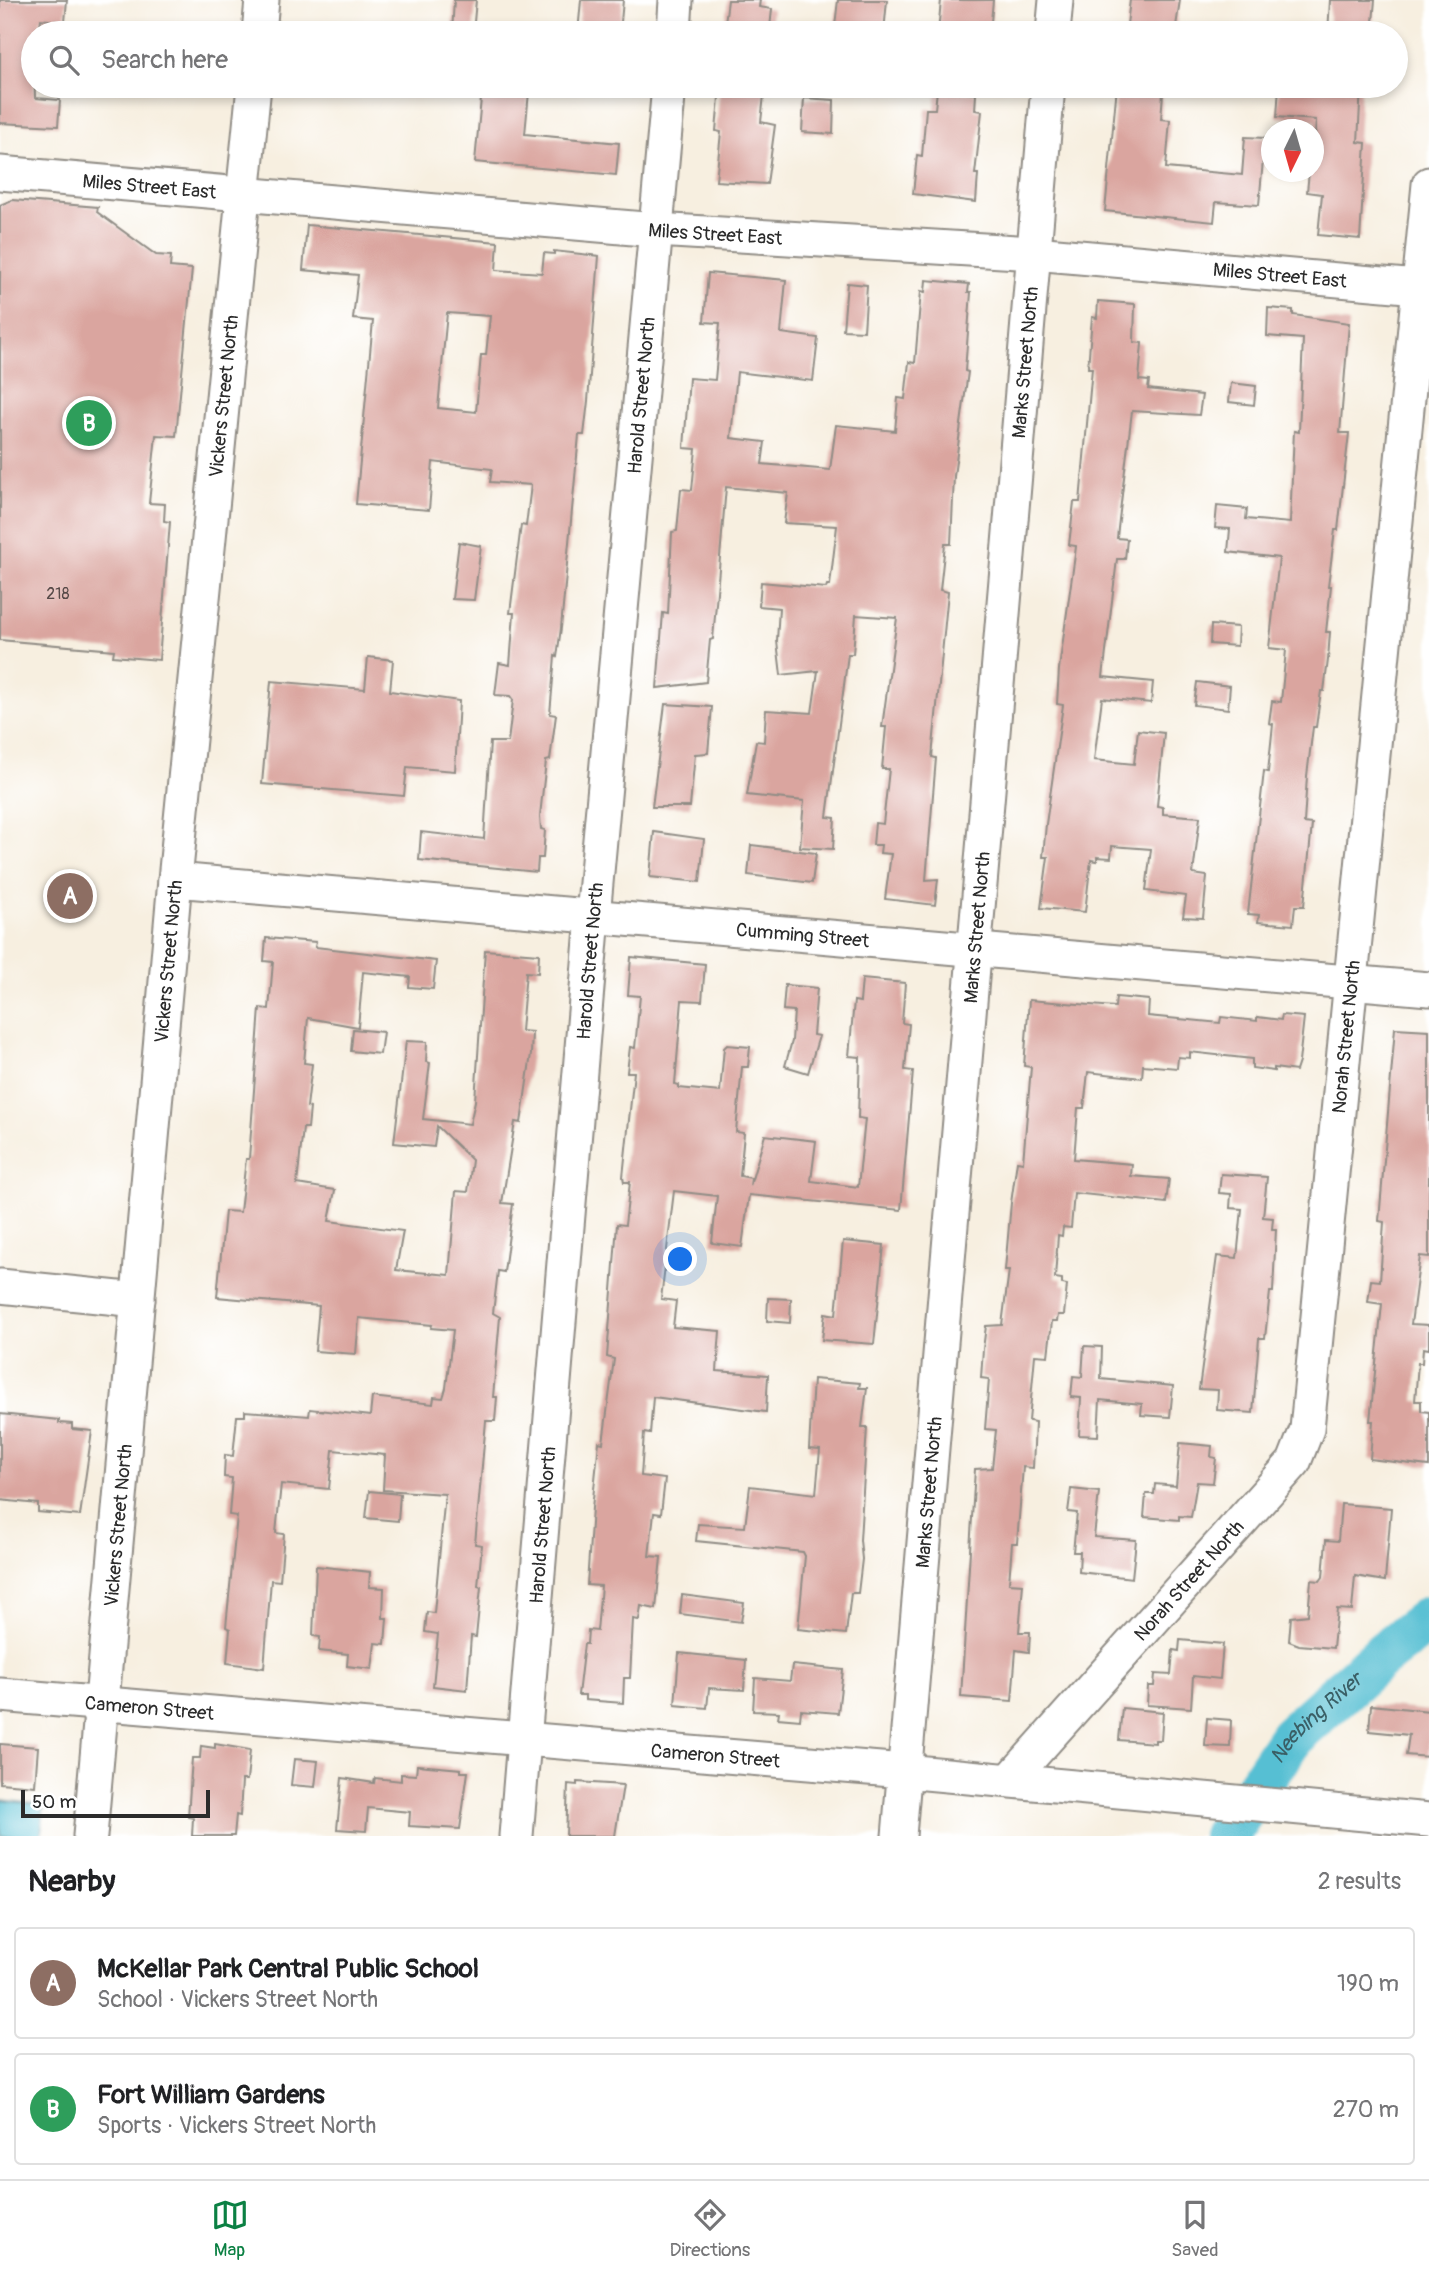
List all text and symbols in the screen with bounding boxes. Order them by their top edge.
search box [21,21,1408,98]
icon: search [45,41,83,79]
text: Search here [101,44,228,76]
north arrow [1261,119,1324,182]
street label: Miles Street East [81,169,218,205]
street label: Miles Street East [647,218,783,251]
street label: Miles Street East [1212,258,1348,294]
street label: Marks Street North [1007,286,1044,439]
street label: Vickers Street North [204,314,244,479]
street label: Harold Street North [623,316,661,475]
pin: B [66,397,112,449]
house number: 218 [46,584,70,604]
street label: Marks Street North [959,851,996,1004]
pin: A [47,870,93,922]
street label: Vickers Street North [150,879,188,1044]
street label: Harold Street North [572,881,609,1041]
street label: Cumming Street [735,918,871,953]
street label: Norah Street North [1327,959,1366,1115]
your location [663,1242,697,1276]
street label: Marks Street North [911,1415,948,1569]
street label: Vickers Street North [99,1443,138,1608]
street label: Harold Street North [524,1446,562,1605]
street label: Norah Street North [1129,1515,1250,1646]
water label: Neebing River [1264,1665,1370,1769]
street label: Cameron Street [84,1691,215,1726]
street label: Cameron Street [650,1739,781,1774]
scale bar [21,1787,210,1819]
text: 50 m [32,1790,76,1814]
text: Nearby [28,1863,115,1900]
text: 2 results [1318,1867,1401,1896]
text: McKellar Park Central Public School [97,1953,479,1985]
text: A [46,1969,60,1998]
text: 190 m [1337,1969,1399,1998]
text: School · Vickers Street North [97,1985,378,2014]
text: Fort William Gardens [97,2079,325,2111]
text: B [46,2095,60,2124]
text: 270 m [1333,2095,1399,2124]
text: Sports · Vickers Street North [97,2111,376,2140]
tab: Map [211,2196,249,2262]
tab: Directions [670,2196,750,2262]
tab: Saved [1171,2196,1218,2262]

